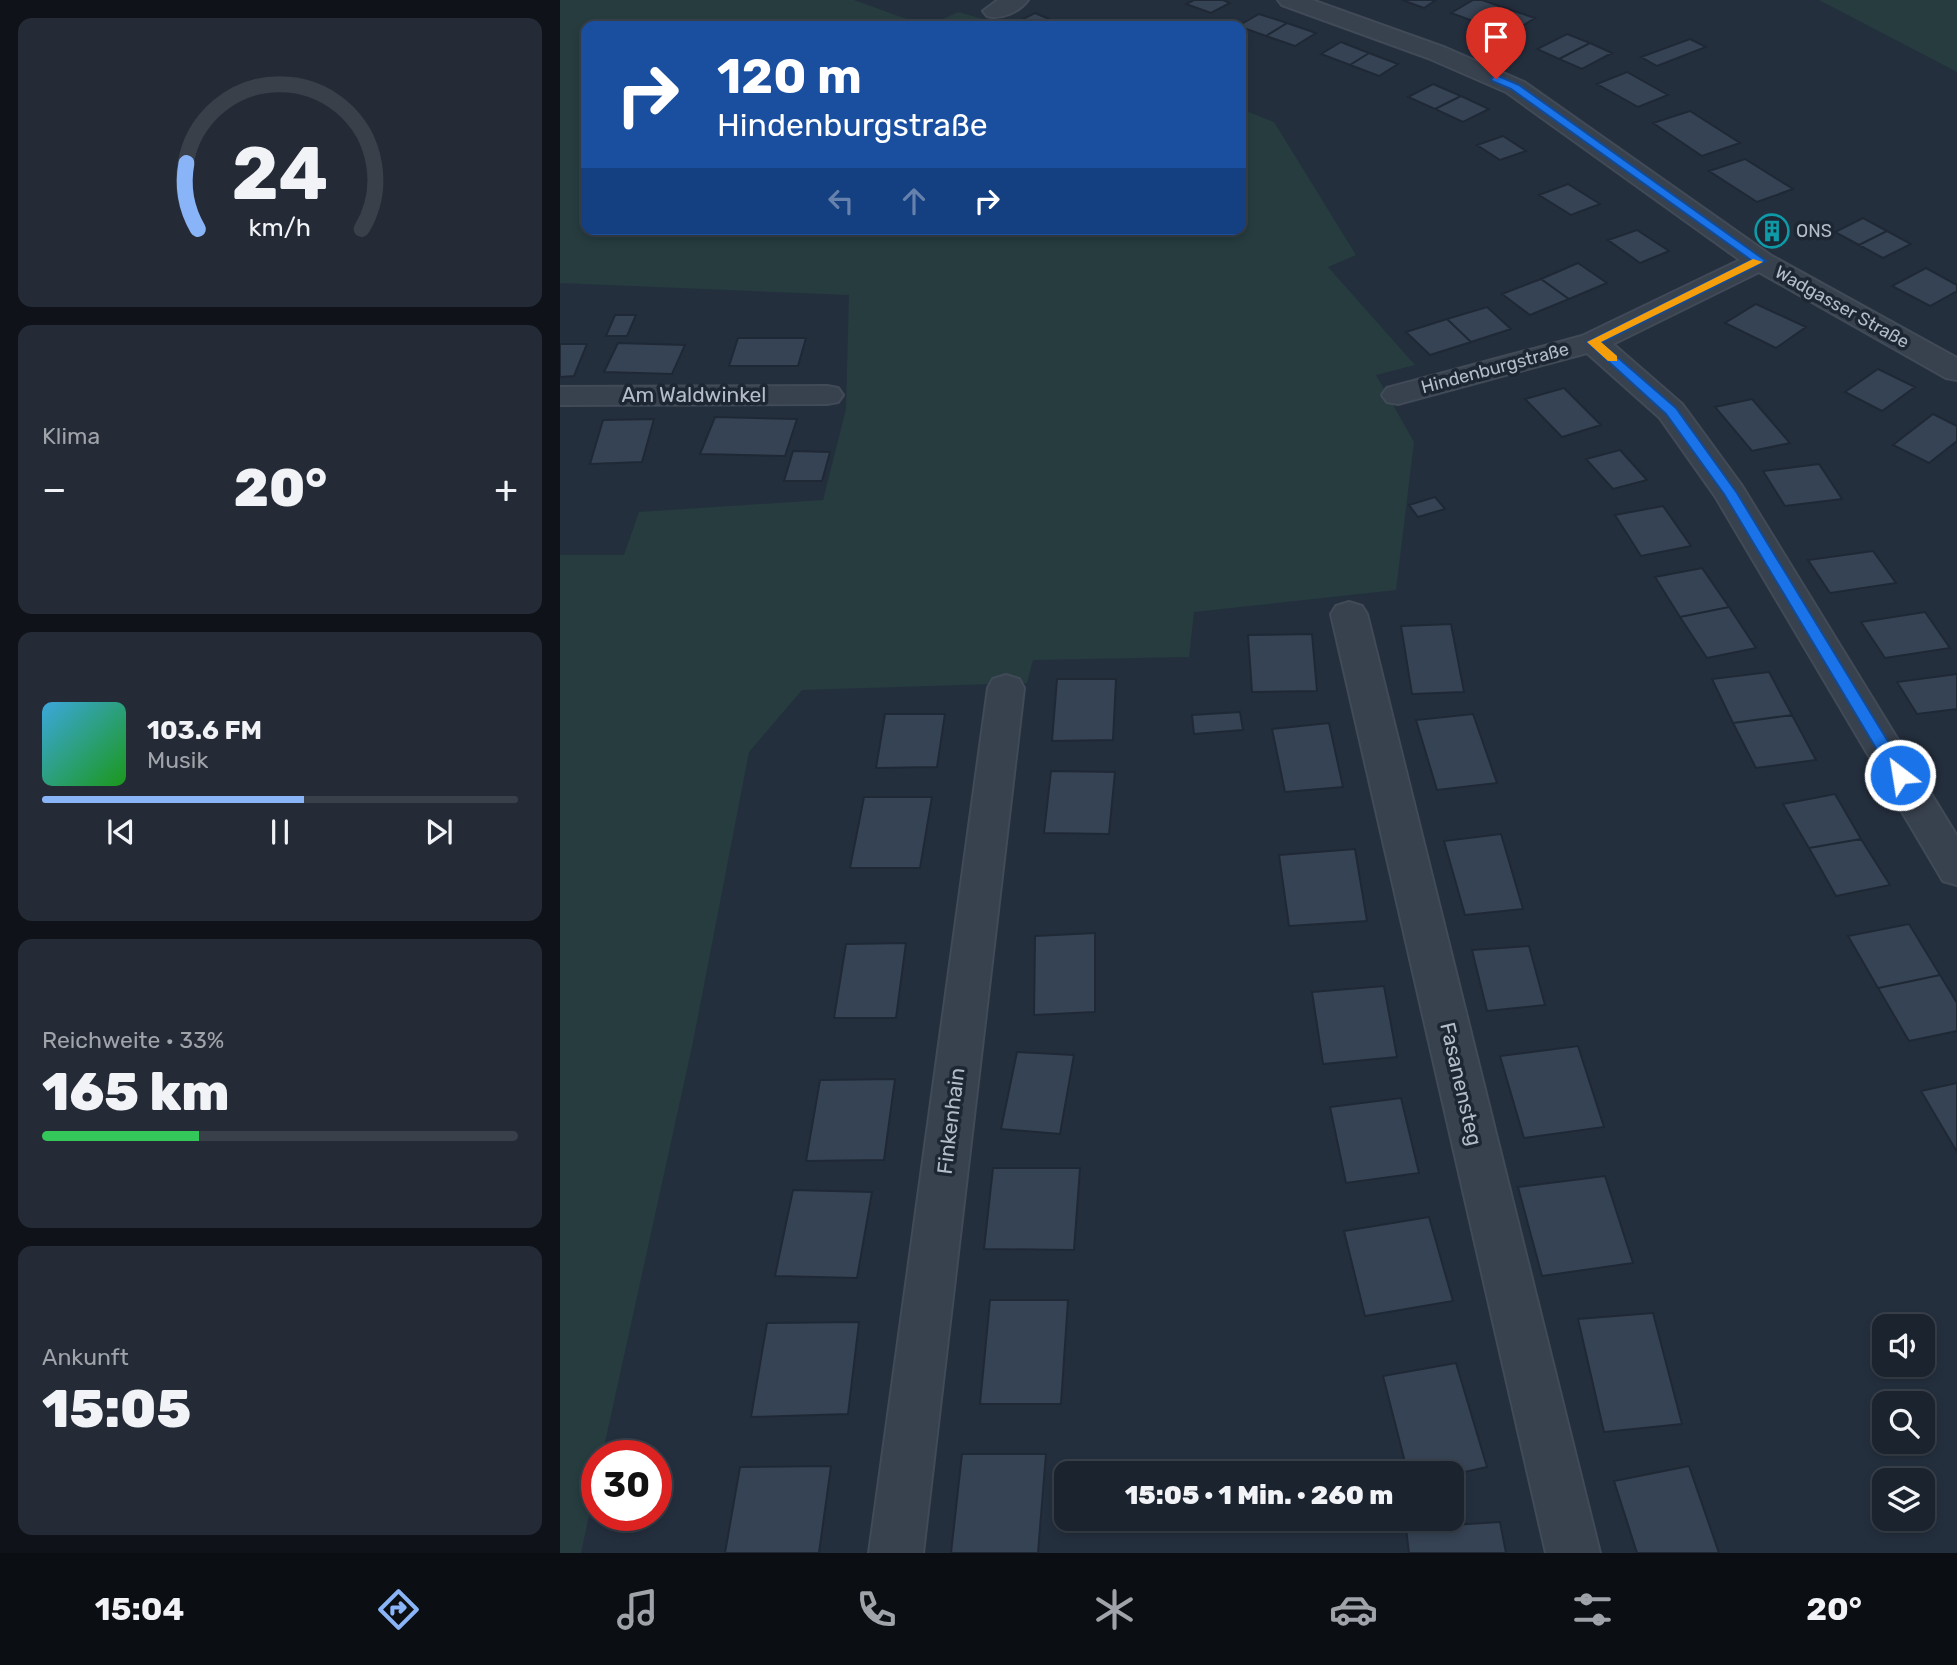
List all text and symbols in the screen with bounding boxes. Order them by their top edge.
pin [1466,7,1526,79]
icon: arrive [1477,18,1515,56]
text: 120 m [717,47,862,105]
icon: right [602,49,693,140]
text: Hindenburgstraße [717,106,988,144]
text: 24 [232,131,328,217]
icon: left [822,182,860,220]
icon: ahead [895,182,933,220]
icon: right [968,182,1006,220]
text: km/h [249,212,311,241]
building icon: ONS [1753,212,1791,250]
place label: ONS [1796,220,1832,242]
street label: Wadgasser Straße [1771,261,1913,353]
street label: Hindenburgstraße [1419,338,1571,398]
street label: Am Waldwinkel [622,382,766,407]
text: Klima [42,422,100,450]
text: 20° [234,457,327,519]
text: − [42,466,67,512]
text: + [494,466,518,512]
text: 103.6 FM [147,715,262,746]
position arrow [1863,738,1937,812]
text: Musik [147,746,208,774]
icon: previous [102,813,140,851]
icon: pause [261,813,299,851]
icon: next [420,813,458,851]
street label: Fasanensteg [1435,1020,1488,1148]
text: Reichweite · 33% [42,1026,224,1054]
text: 165 km [42,1061,230,1123]
street label: Finkenhain [932,1066,969,1176]
map controls [1872,1314,1935,1531]
button: sound [1872,1314,1935,1377]
text: Ankunft [42,1343,129,1371]
text: 15:05 [42,1378,191,1440]
button: search [1872,1391,1935,1454]
speed limit sign: 30 [581,1440,672,1531]
button: layers [1872,1468,1935,1531]
text: 15:05 · 1 Min. · 260 m [1125,1480,1393,1511]
icon: directions [374,1585,423,1634]
icon: music [613,1585,662,1634]
icon: phone [852,1585,901,1634]
icon: climate [1090,1585,1139,1634]
icon: car [1329,1585,1378,1634]
icon: filters [1568,1585,1617,1634]
text: 15:04 [95,1590,184,1628]
text: 20° [1806,1590,1862,1628]

